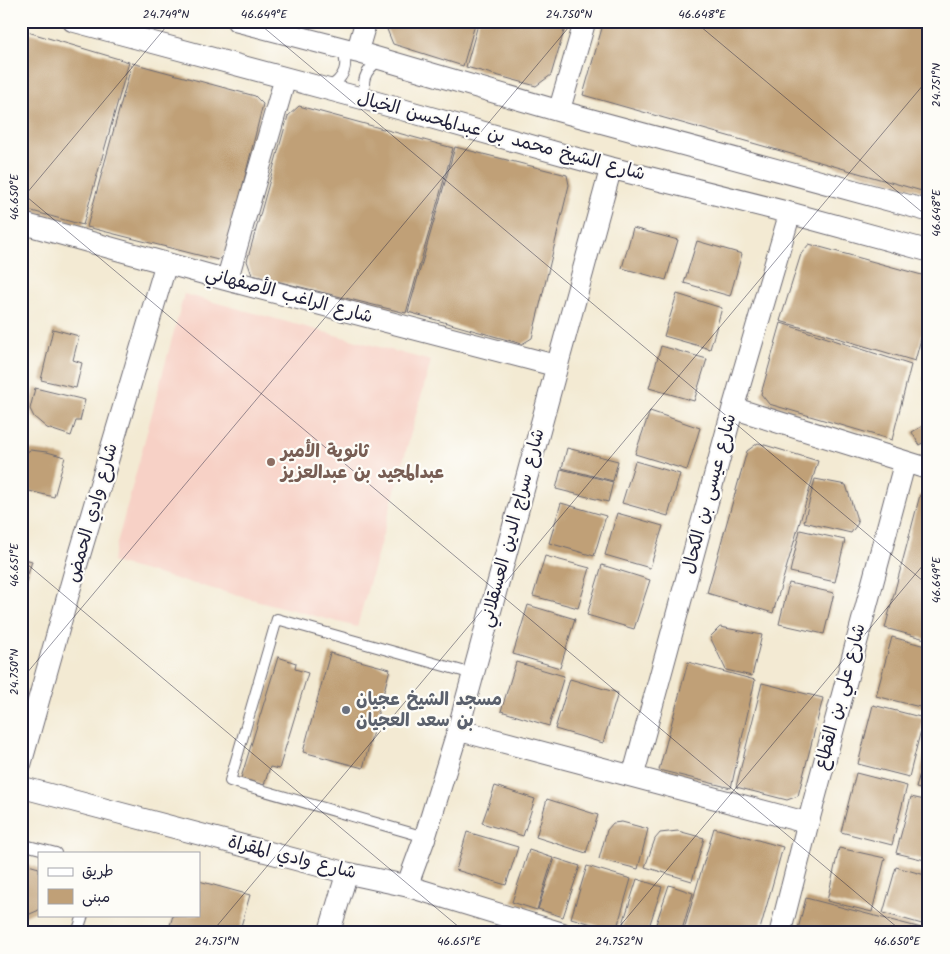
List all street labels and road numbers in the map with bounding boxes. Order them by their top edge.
street label: شارع الشيخ محمد بن عبدالمحسن الخيال [354,85,648,189]
street label: شارع الراغب الأصفهاني [202,260,376,332]
street label: شارع عيسى بن الكحال [675,411,745,577]
street label: شارع سراج الدين العسقلاني [473,425,553,631]
street label: شارع وادي الحمض [59,440,127,586]
street label: شارع علي بن القطاع [807,620,875,774]
street label: شارع وادي المقراة [225,828,359,888]

